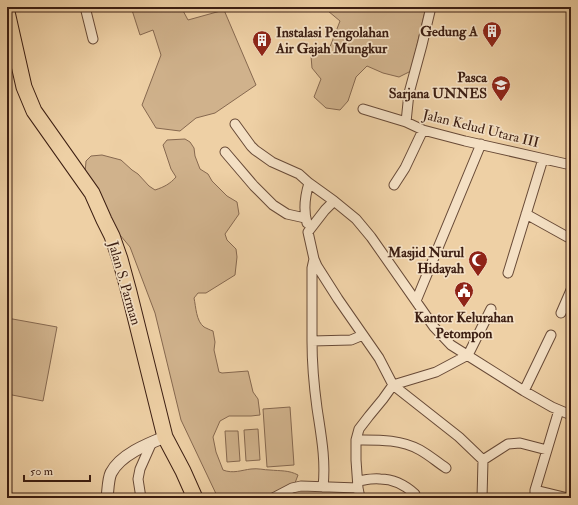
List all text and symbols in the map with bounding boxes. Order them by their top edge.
building icon: Gedung A [481,20,503,48]
place label: Gedung A [420,23,478,41]
place label: Instalasi Pengolahan Air Gajah Mungkur [275,24,390,58]
building icon: Instalasi Pengolahan Air Gajah Mungkur [251,29,273,57]
place label: Pasca Sarjana UNNES [389,69,488,102]
school or university icon: Pasca Sarjana UNNES [490,74,512,102]
street label: Jalan Kelud Utara III [420,106,541,151]
street label: Jalan S. Parman [104,238,145,327]
place label: Masjid Nurul Hidayah [387,244,465,278]
mosque icon: Masjid Nurul Hidayah [467,249,489,277]
public building icon: Kantor Kelurahan Petompon [453,280,475,308]
place label: Kantor Kelurahan Petompon [414,309,515,343]
scale bar [24,457,90,483]
text: 50 m [30,464,54,479]

